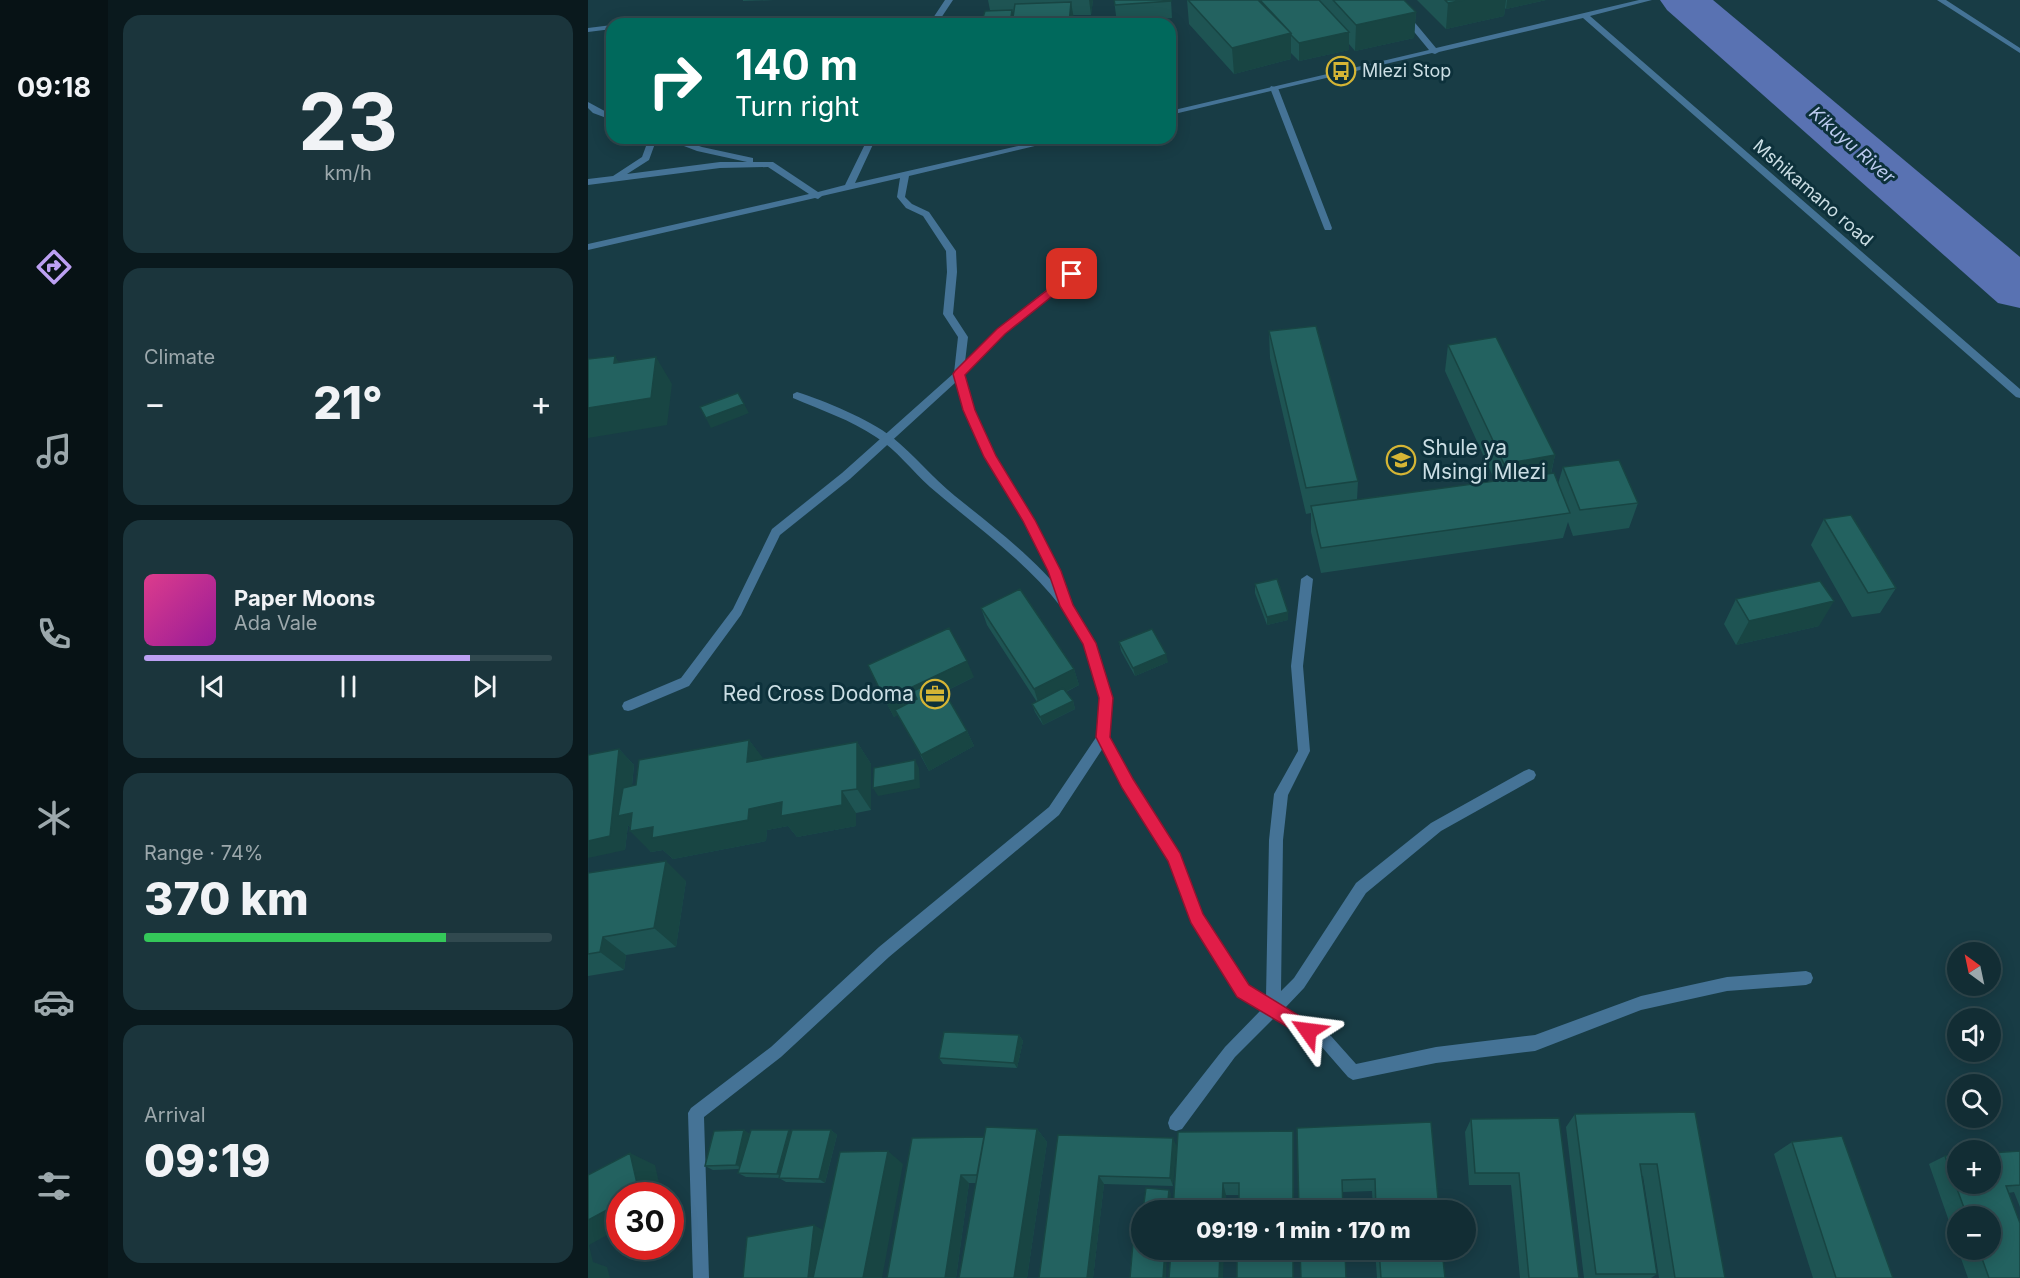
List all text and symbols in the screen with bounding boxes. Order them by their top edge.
text: 140 m [735,39,858,90]
icon: right [636,42,714,120]
bus stop icon: Mlezi Stop [1325,55,1357,87]
place label: Mlezi Stop [1362,60,1451,81]
text: 09:18 [17,71,91,104]
text: 23 [298,74,398,169]
text: Turn right [735,90,859,123]
water label: Kikuyu River [1805,102,1900,188]
street label: Mshikamano road [1749,135,1877,250]
text: km/h [324,161,372,185]
icon: directions [33,246,75,288]
pin [1046,248,1097,299]
icon: arrive [1055,257,1088,290]
text: Climate [144,345,215,369]
text: 21° [313,375,383,430]
text: − [144,383,166,423]
text: + [530,383,552,423]
icon: music [33,430,75,472]
place label: Shule ya Msingi Mlezi [1422,435,1546,484]
school or university icon: Shule ya Msingi Mlezi [1385,444,1417,476]
text: Paper Moons [234,585,375,611]
text: Ada Vale [234,611,317,635]
icon: phone [33,613,75,655]
icon: previous [196,670,229,703]
icon: pause [332,670,365,703]
icon: next [468,670,501,703]
office icon: Red Cross Dodoma [919,678,951,710]
place label: Red Cross Dodoma [723,681,914,706]
icon: climate [33,797,75,839]
text: Range · 74% [144,841,263,865]
text: 370 km [144,871,309,926]
north arrow [1947,942,2001,996]
map controls [1947,942,2001,1260]
icon: car [33,981,75,1023]
position arrow [1276,999,1340,1063]
button: sound [1947,1008,2001,1062]
button: search [1947,1074,2001,1128]
text: Arrival [144,1103,206,1127]
text: 09:19 [144,1133,270,1188]
button: + [1947,1140,2001,1194]
icon: filters [33,1165,75,1207]
speed limit sign: 30 [606,1182,684,1260]
button: − [1947,1206,2001,1260]
text: 09:19 · 1 min · 170 m [1196,1217,1411,1243]

